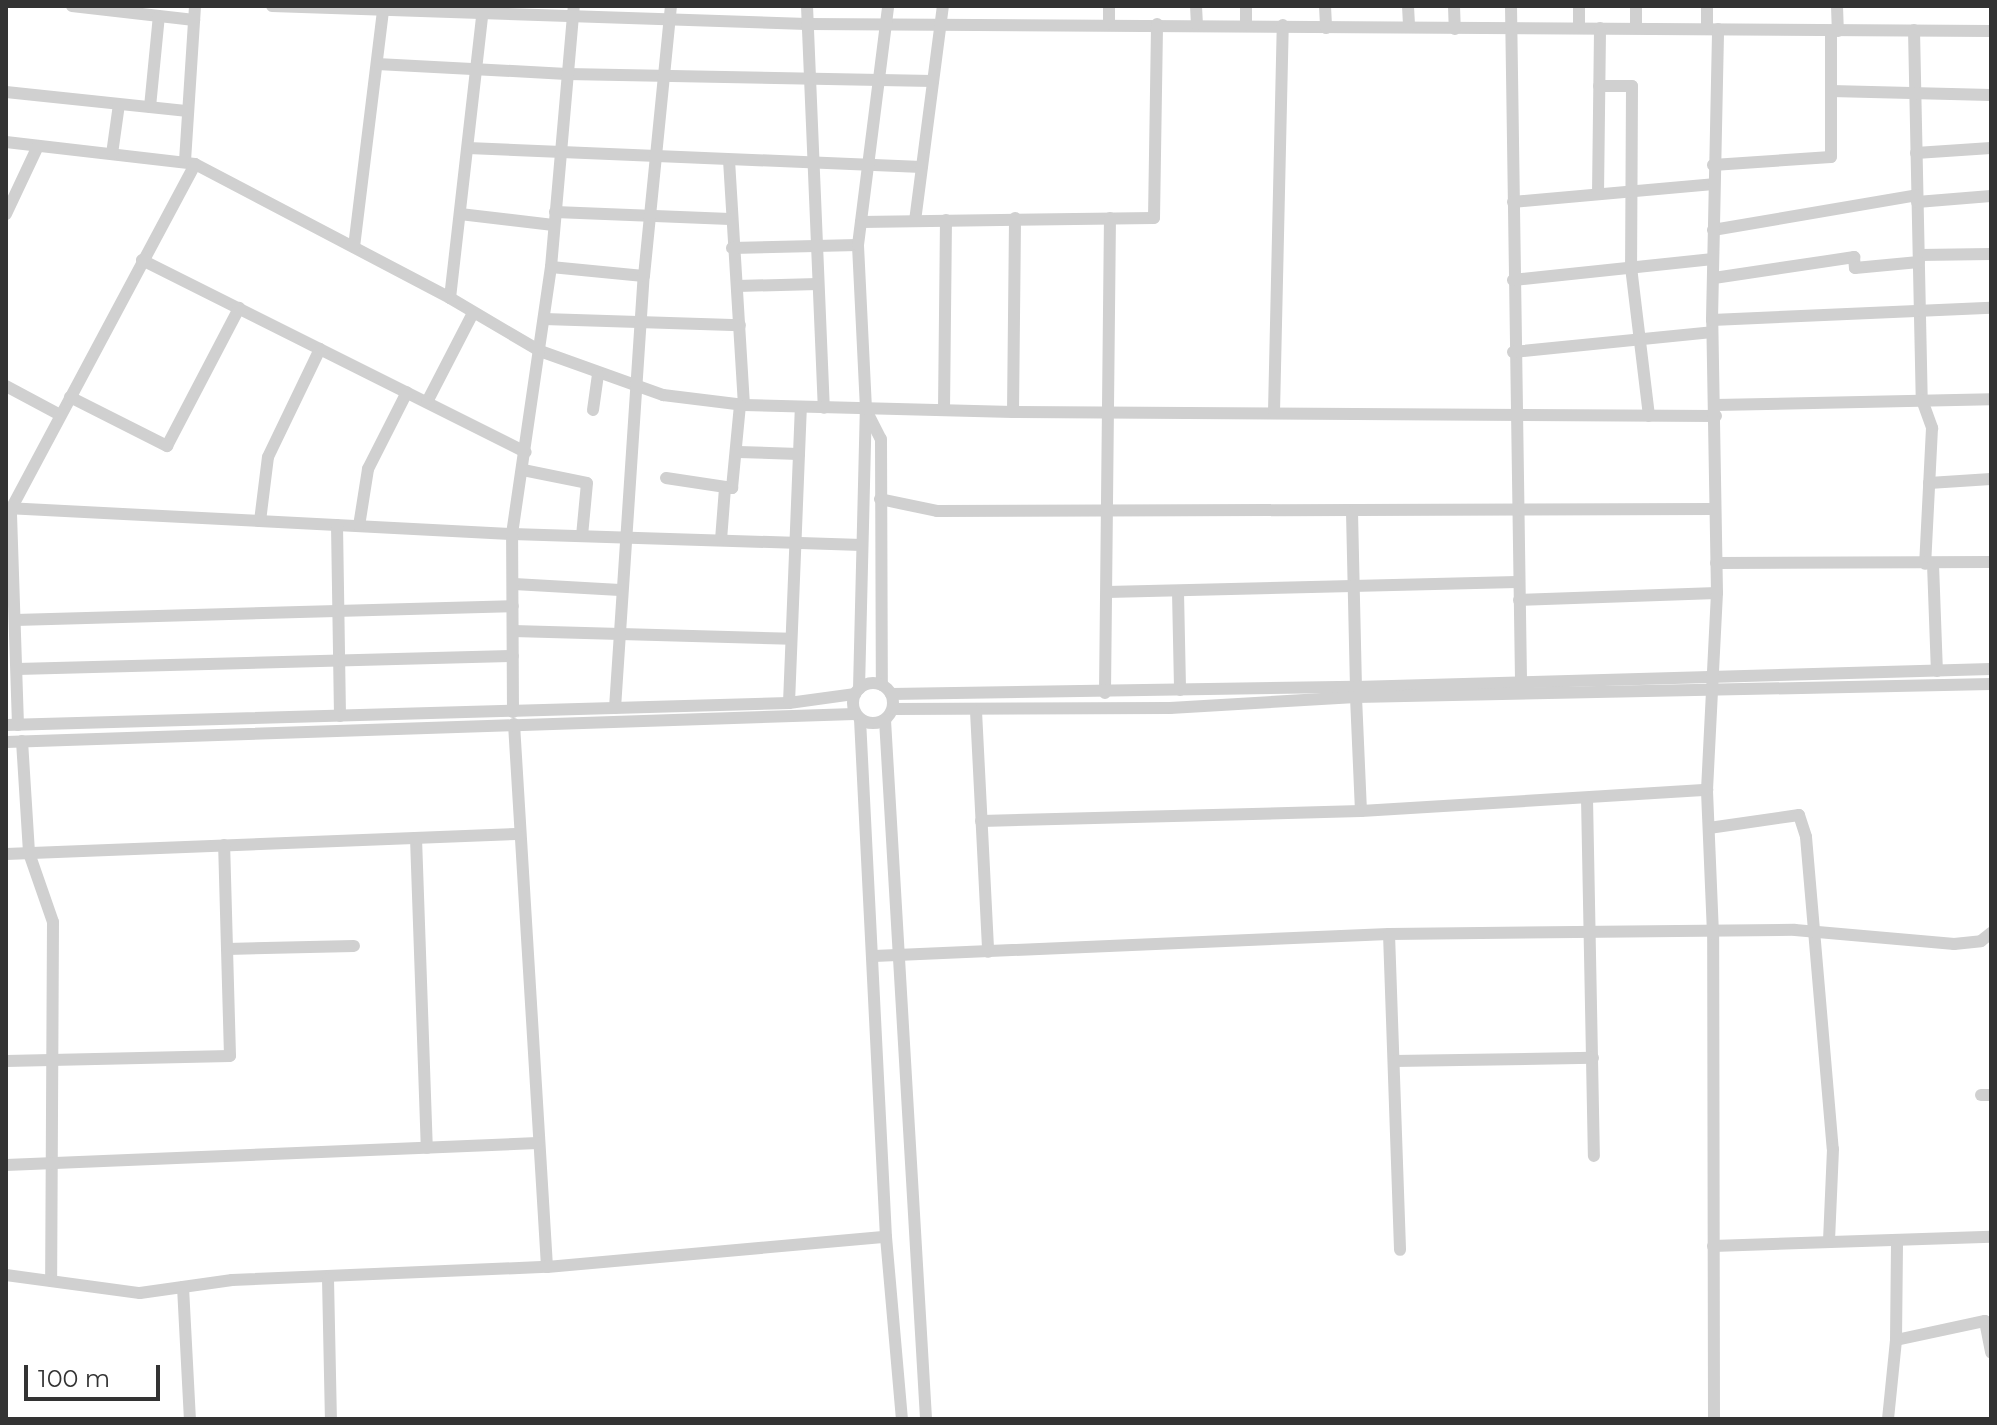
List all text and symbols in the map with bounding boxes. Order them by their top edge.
scale bar [28,1349,164,1399]
text: 100 m [38,1364,110,1393]

